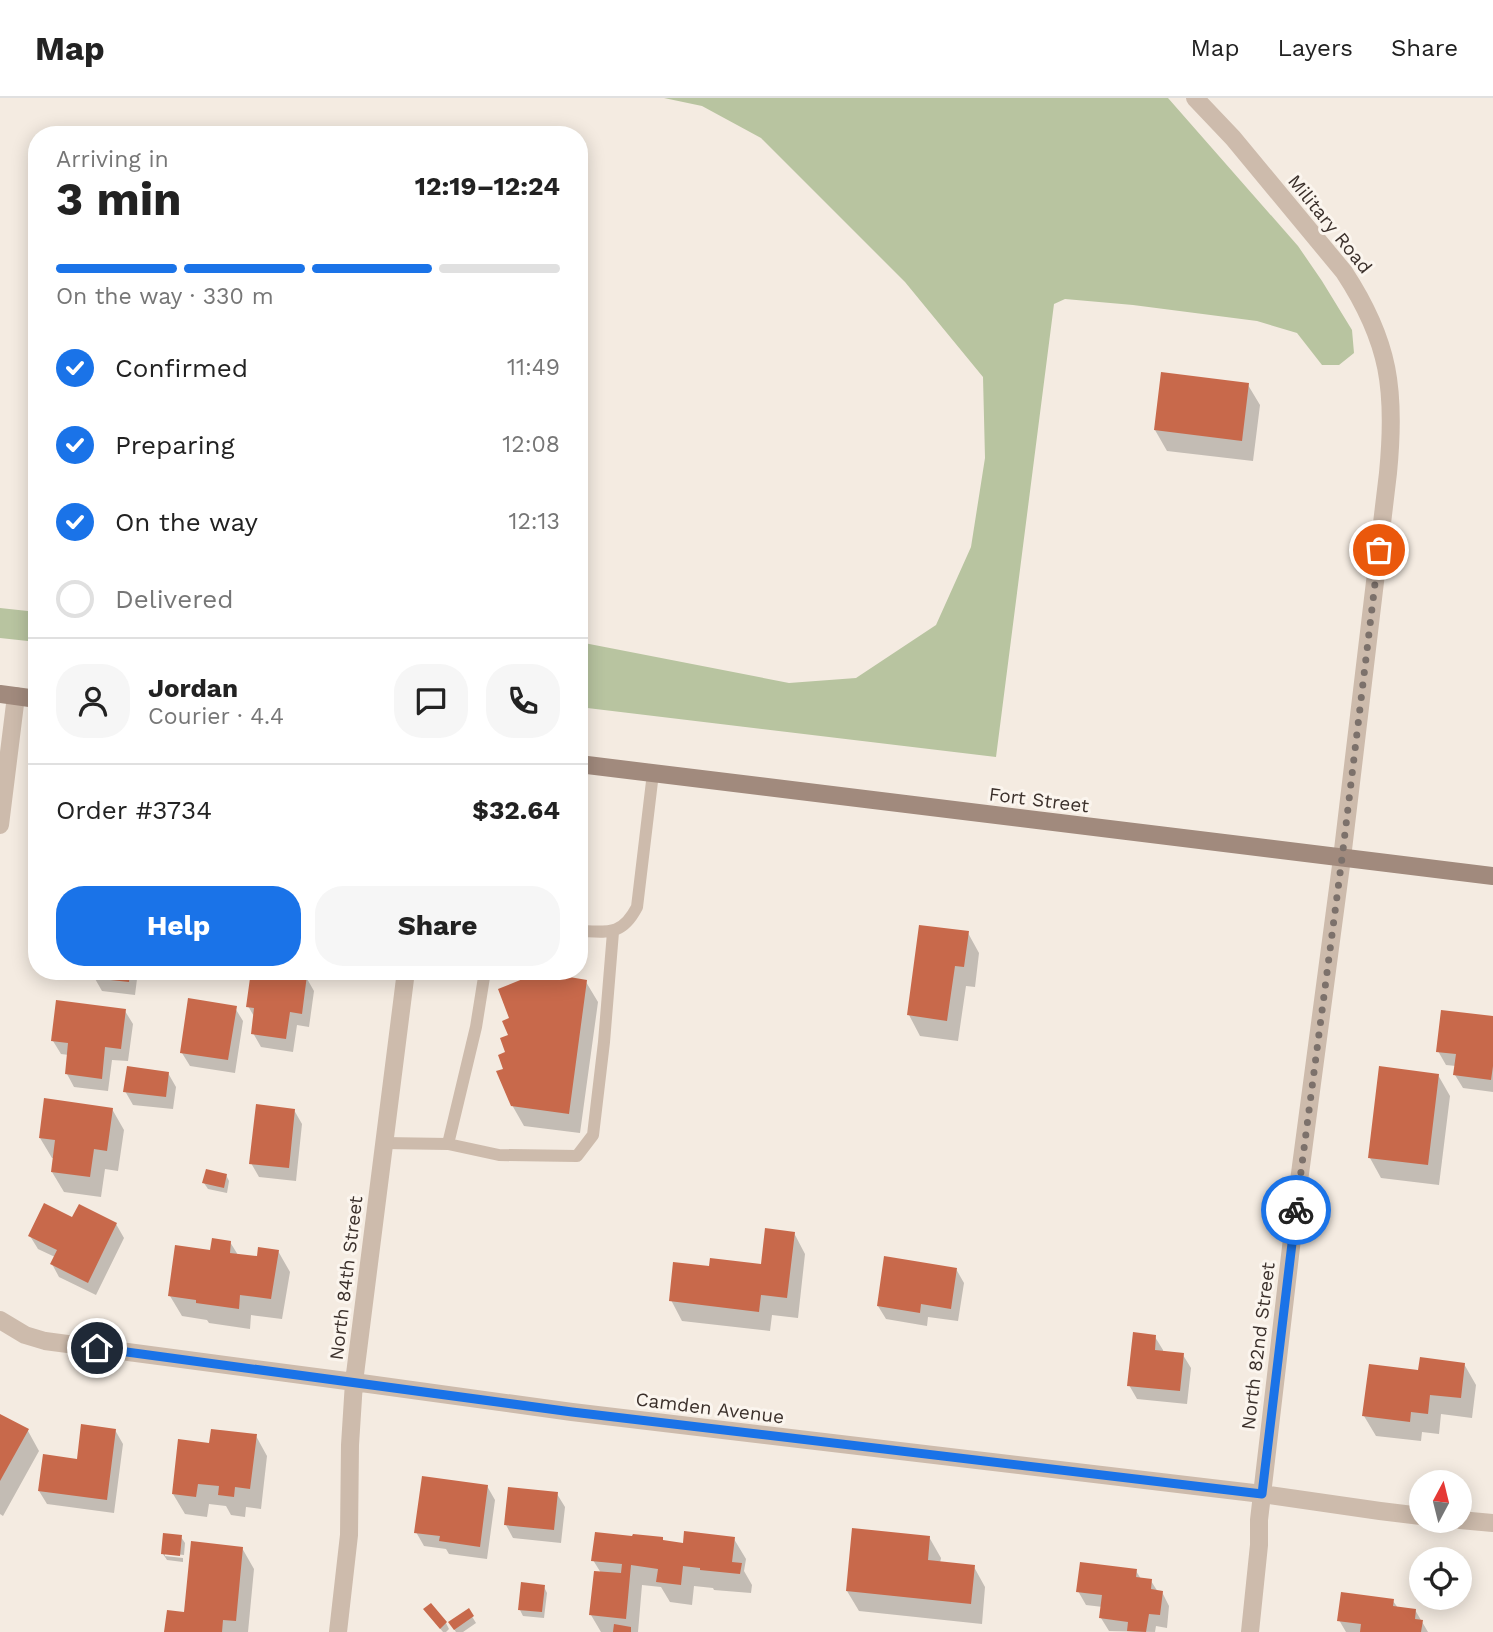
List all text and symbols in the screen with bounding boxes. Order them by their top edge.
text: Map [35,29,105,68]
text: Map [1191,34,1239,62]
text: Layers [1277,34,1353,62]
text: Share [1391,34,1458,62]
text: Arriving in [56,146,169,173]
street label: Military Road [1283,170,1377,278]
text: 12:19–12:24 [415,171,560,201]
text: 3 min [56,172,182,226]
text: On the way · 330 m [56,283,274,310]
icon: check [56,349,94,387]
text: Confirmed [115,353,248,383]
text: 11:49 [507,354,560,381]
icon: check [56,426,94,464]
text: Preparing [115,430,235,460]
text: 12:08 [502,431,560,458]
icon: check [56,503,94,541]
text: On the way [115,507,258,537]
text: 12:13 [508,508,560,535]
pin [1349,520,1409,580]
icon: bag [1360,531,1398,569]
text: Delivered [115,584,234,614]
button: person [56,664,130,738]
button: chat [394,664,468,738]
button: phone [486,664,560,738]
text: Jordan [148,673,238,703]
text: Courier · 4.4 [148,703,284,730]
street label: Fort Street [988,782,1090,818]
text: Order #3734 [56,795,212,825]
text: $32.64 [472,795,560,825]
button: Help [56,886,301,966]
button: Share [315,886,560,966]
courier [1261,1175,1331,1245]
icon: bike [1277,1191,1315,1229]
street label: North 84th Street [325,1195,367,1361]
street label: North 82nd Street [1236,1261,1280,1431]
pin [67,1318,127,1378]
icon: home [78,1329,116,1367]
street label: Camden Avenue [634,1387,786,1429]
north arrow [1409,1470,1472,1533]
map controls [1409,1470,1472,1610]
button: locate [1409,1547,1472,1610]

